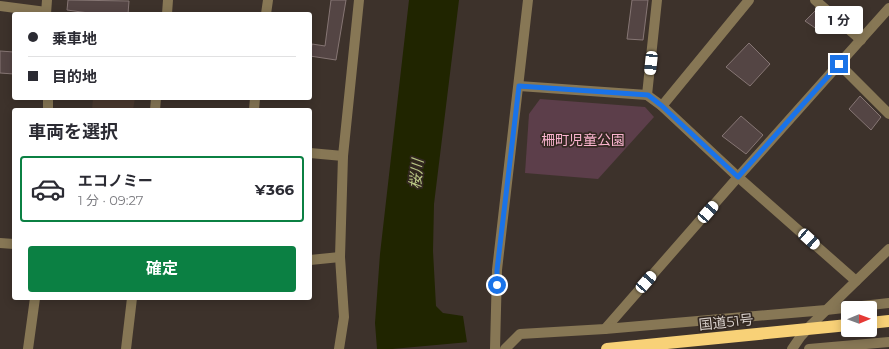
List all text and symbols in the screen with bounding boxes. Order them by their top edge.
callout: 1 分 [815,6,863,34]
text: 1 分 [828,12,850,28]
text: 乗車地 [52,29,97,48]
car [644,50,658,76]
route end [830,55,848,73]
text: 目的地 [52,67,97,86]
text: 車両を選択 [28,121,118,143]
park label: 柵町児童公園 [541,131,625,149]
water label: 桜川 [405,156,427,190]
icon: car [30,171,66,207]
text: エコノミー [78,171,153,190]
text: ¥366 [255,180,294,199]
text: 1 分 · 09:27 [78,192,143,208]
car [696,199,720,225]
car [796,227,822,251]
button: 確定 [28,246,296,292]
car [634,269,658,295]
route start [488,276,506,294]
north arrow [841,301,877,337]
map controls [841,301,877,337]
street label: 国道51号 [698,310,754,334]

